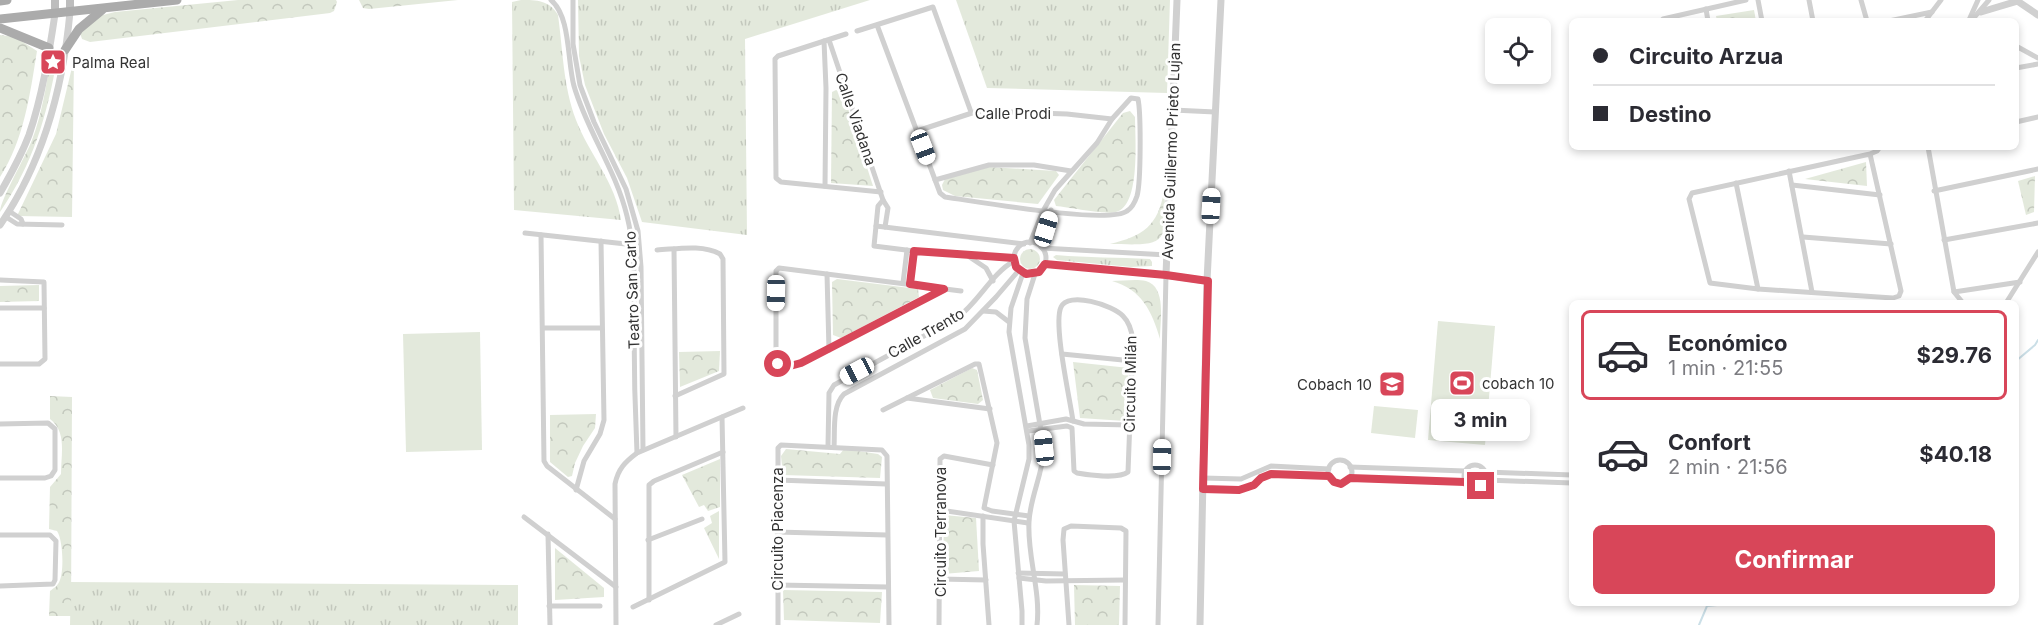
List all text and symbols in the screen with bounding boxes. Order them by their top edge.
map controls [1485,18,1551,84]
button: locate [1485,18,1551,84]
street label: Avenida Guillermo Prieto Lujan [1158,42,1184,260]
text: Circuito Arzua [1629,43,1783,69]
place icon: Palma Real [38,47,68,77]
place label: Palma Real [72,53,150,72]
street label: Calle Viadana [831,70,881,168]
text: Destino [1629,101,1712,127]
street label: Calle Prodi [975,104,1051,123]
car [908,127,938,167]
car [1201,188,1221,224]
car [1032,209,1060,249]
street label: Teatro San Carlo [620,231,644,349]
car [767,275,785,311]
street label: Calle Trento [884,303,968,363]
icon: car [1596,328,1650,382]
text: Económico [1668,330,1787,356]
street label: Circuito Milán [1120,335,1140,433]
text: $29.76 [1917,342,1992,368]
route start [764,350,791,377]
car [837,355,877,387]
text: 1 min · 21:55 [1668,356,1783,380]
sports icon: cobach 10 [1447,368,1477,398]
school or university icon: Cobach 10 [1377,369,1407,399]
place label: cobach 10 [1482,374,1555,393]
place label: Cobach 10 [1297,375,1372,394]
callout: 3 min [1432,399,1530,441]
text: 3 min [1454,408,1507,432]
icon: car [1596,427,1650,481]
car [1033,429,1055,467]
text: Confort [1668,429,1751,455]
car [1153,439,1171,475]
text: $40.18 [1919,441,1992,467]
text: 2 min · 21:56 [1668,455,1788,479]
street label: Circuito Piacenza [768,467,787,591]
street label: Circuito Terranova [931,467,950,597]
route end [1467,472,1494,499]
button: Confirmar [1593,525,1995,594]

